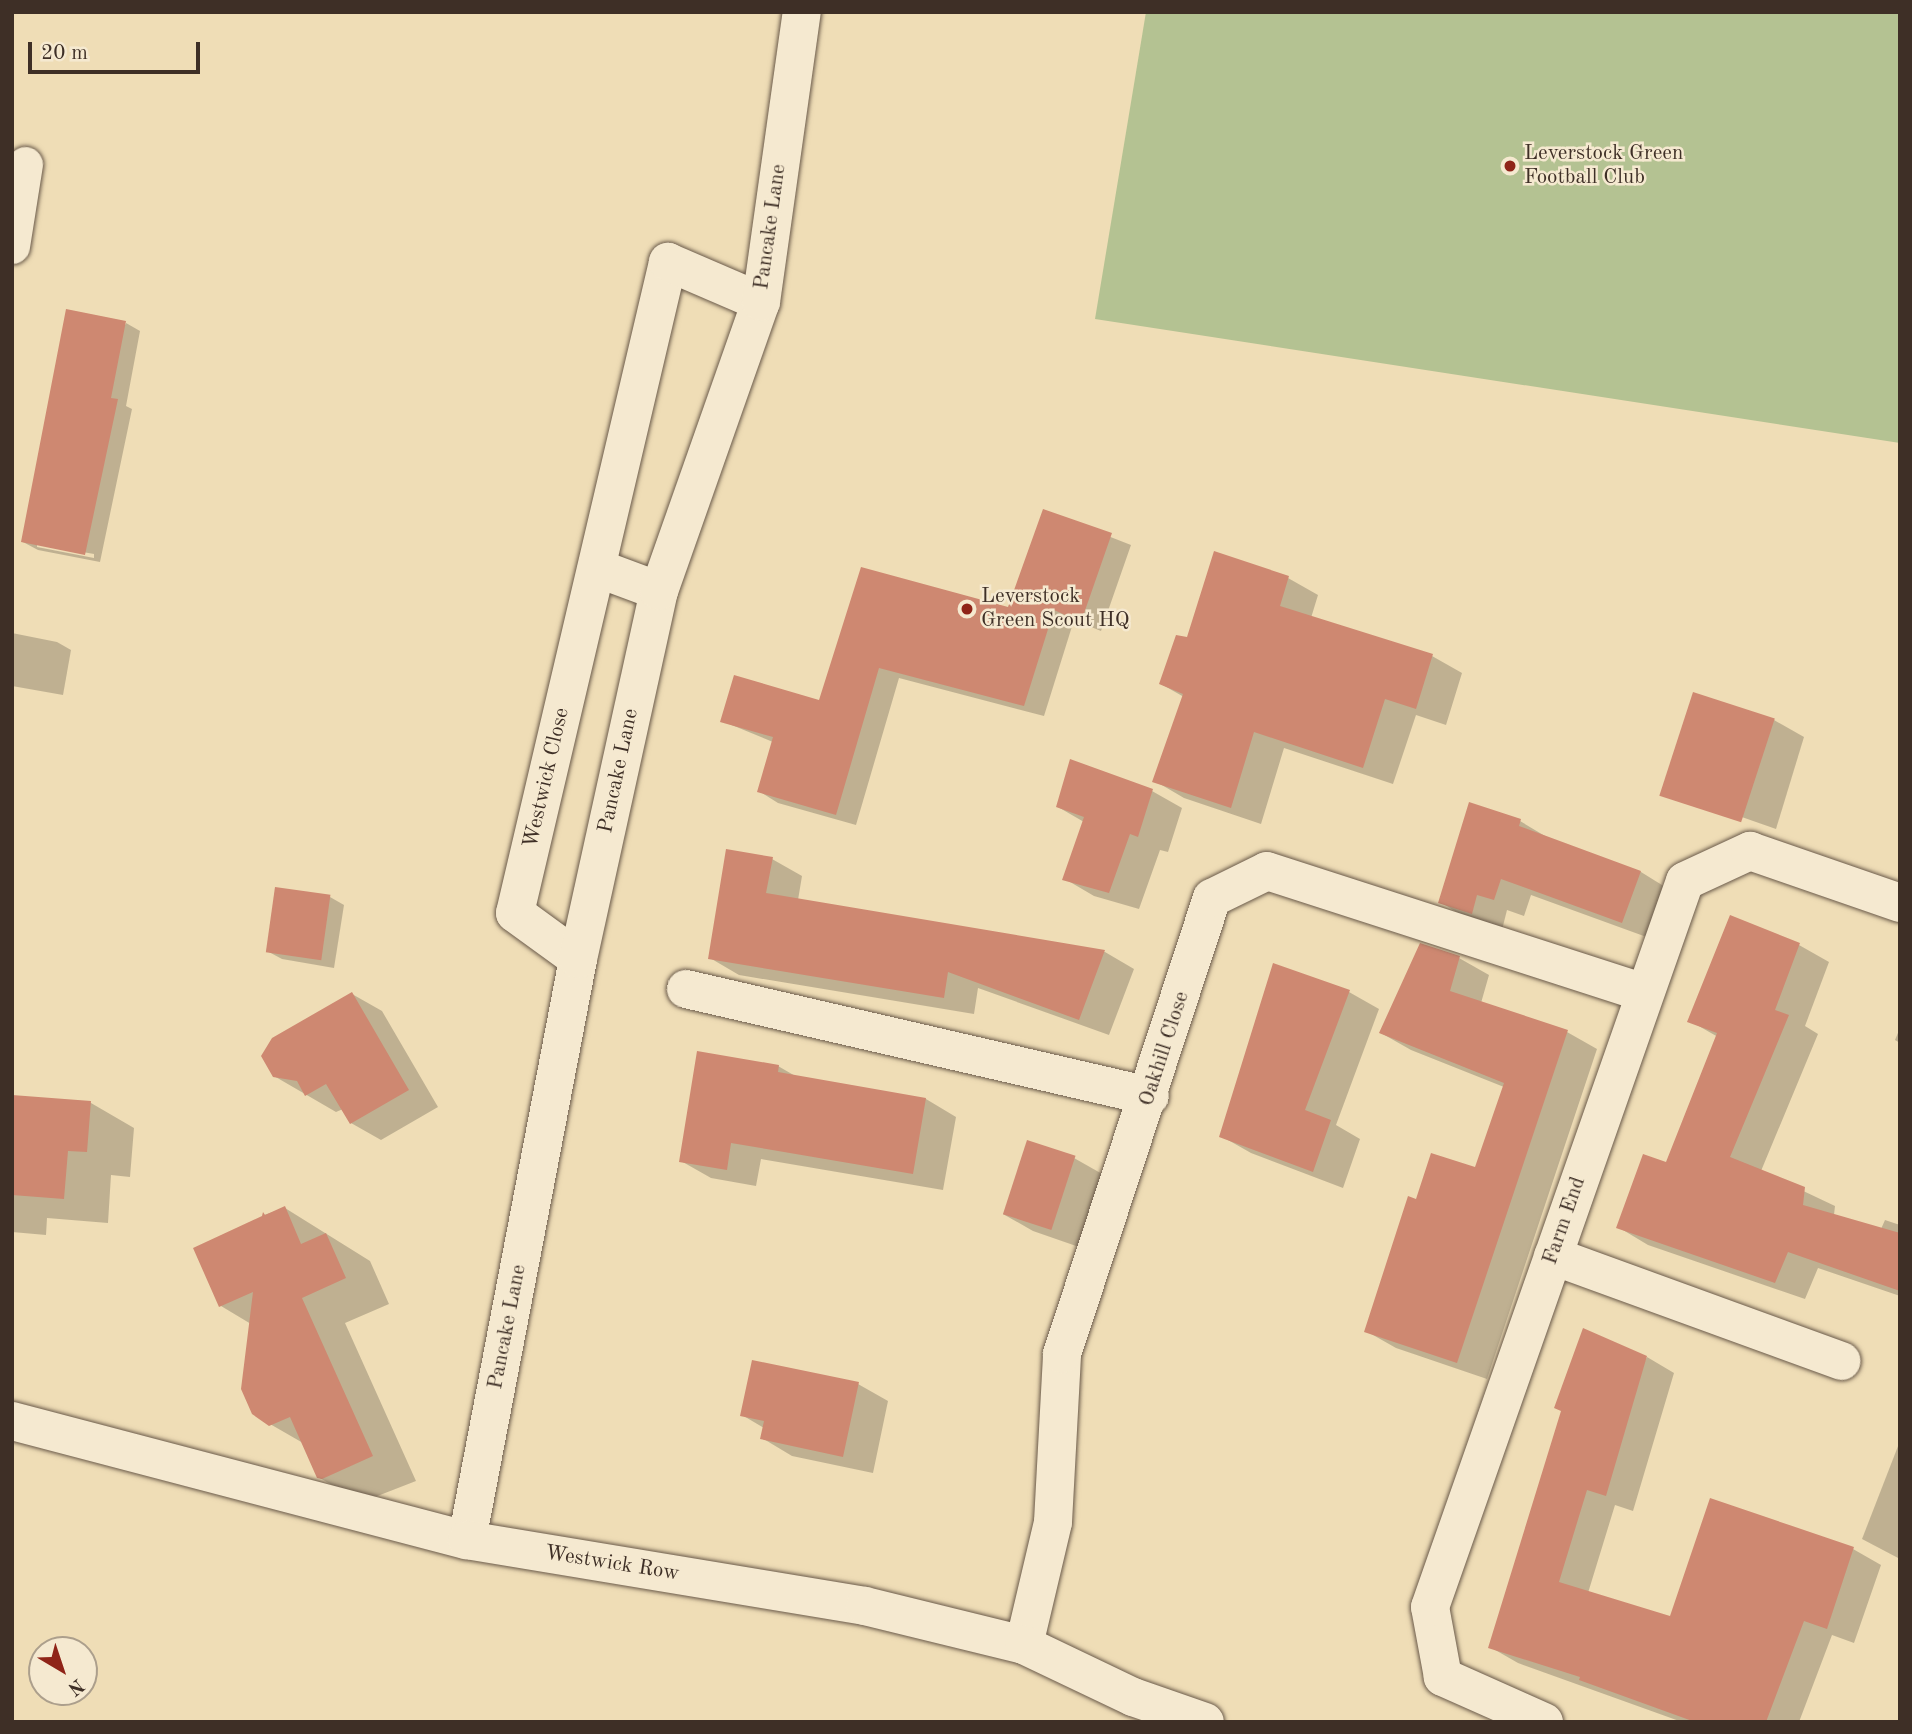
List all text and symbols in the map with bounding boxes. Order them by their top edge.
scale bar [32,28,203,72]
text: 20 m [41,43,88,64]
place label: Leverstock Green Football Club [1524,141,1683,191]
marker: Leverstock Green Football Club [1502,158,1518,174]
street label: Pancake Lane [750,163,792,291]
place label: Leverstock Green Scout HQ [981,584,1130,634]
marker: Leverstock Green Scout HQ [959,601,975,617]
street label: Westwick Close [519,705,575,851]
street label: Pancake Lane [594,707,644,835]
street label: Oakhill Close [1135,988,1195,1110]
street label: Farm End [1538,1174,1592,1268]
street label: Pancake Lane [484,1263,532,1391]
street label: Westwick Row [543,1541,681,1587]
north arrow [28,1636,98,1706]
text: N [64,1674,87,1698]

